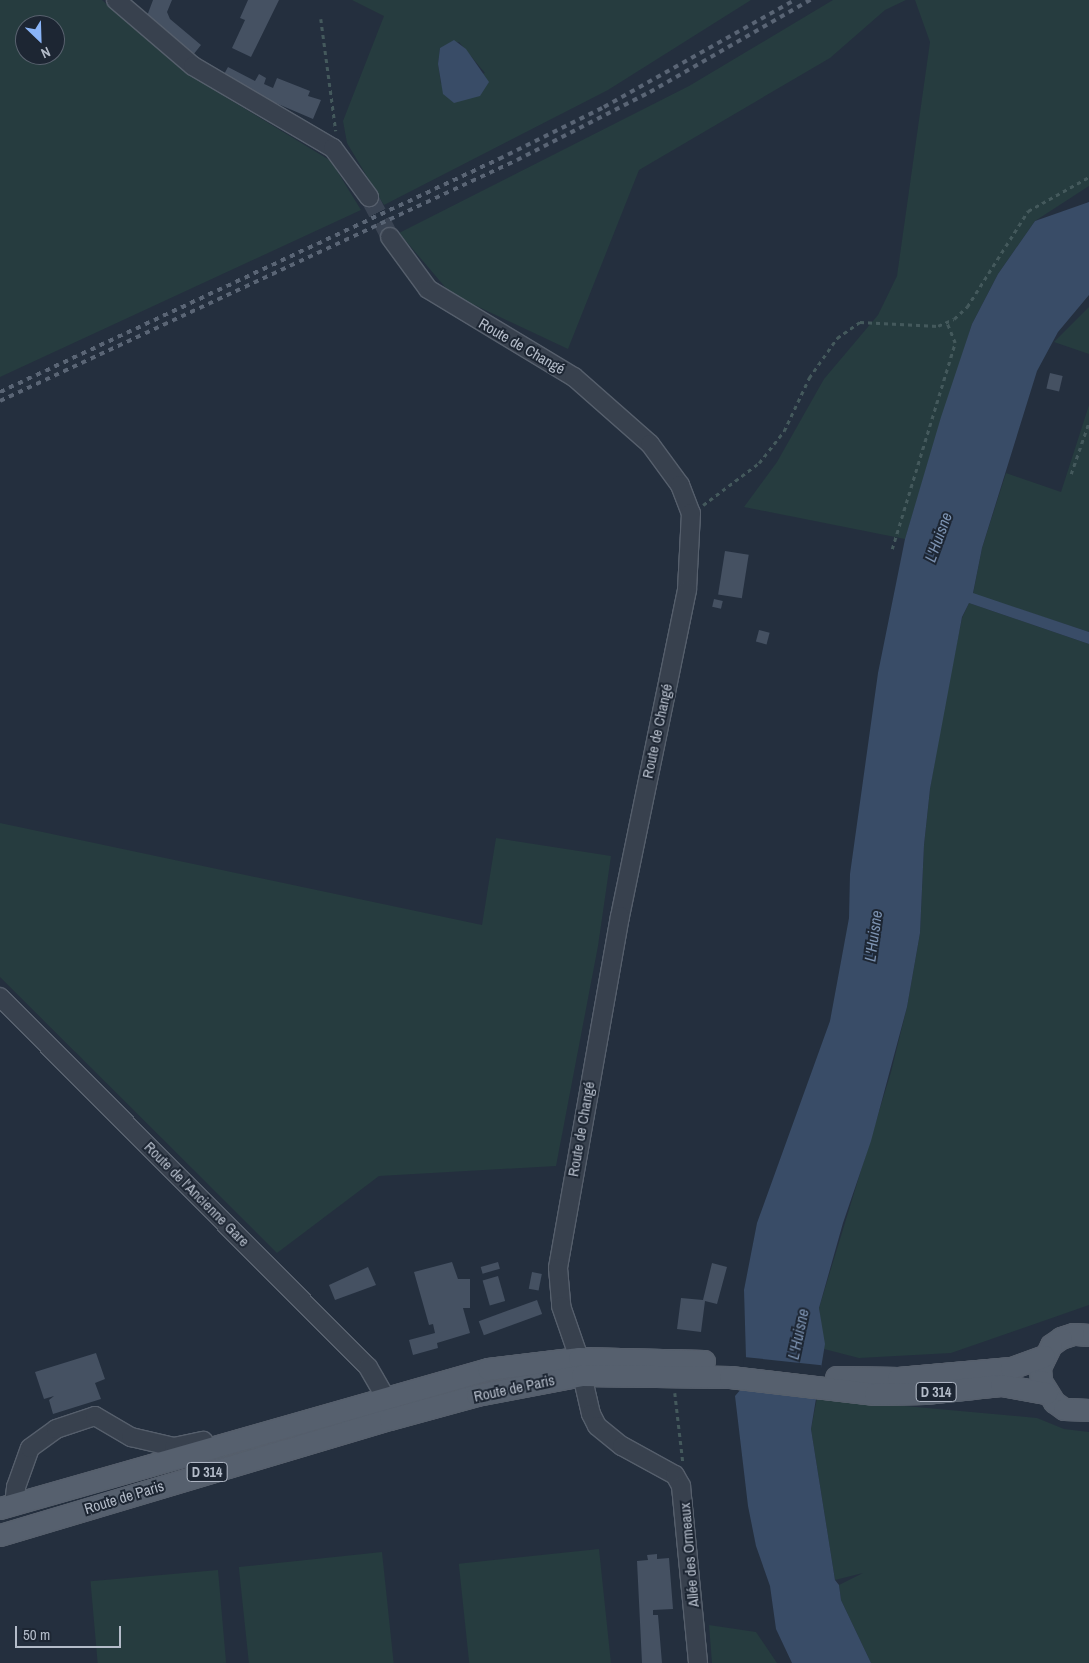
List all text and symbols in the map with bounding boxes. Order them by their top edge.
north arrow [15,15,65,65]
text: N [38,43,53,63]
street label: Route de Changé [476,314,568,378]
water label: L'Huisne [920,510,956,564]
street label: Route de Changé [638,682,676,780]
water label: L'Huisne [860,909,886,963]
street label: Route de Changé [564,1080,598,1178]
street label: Route de l'Ancienne Gare [141,1138,253,1250]
water label: L'Huisne [783,1307,813,1361]
street label: Route de Paris [472,1371,556,1405]
road number: D 314 [915,1380,957,1404]
road number: D 314 [186,1460,228,1484]
street label: Route de Paris [82,1476,166,1518]
street label: Allée des Ormeaux [675,1502,703,1608]
scale bar [18,1616,124,1648]
text: 50 m [23,1624,50,1645]

